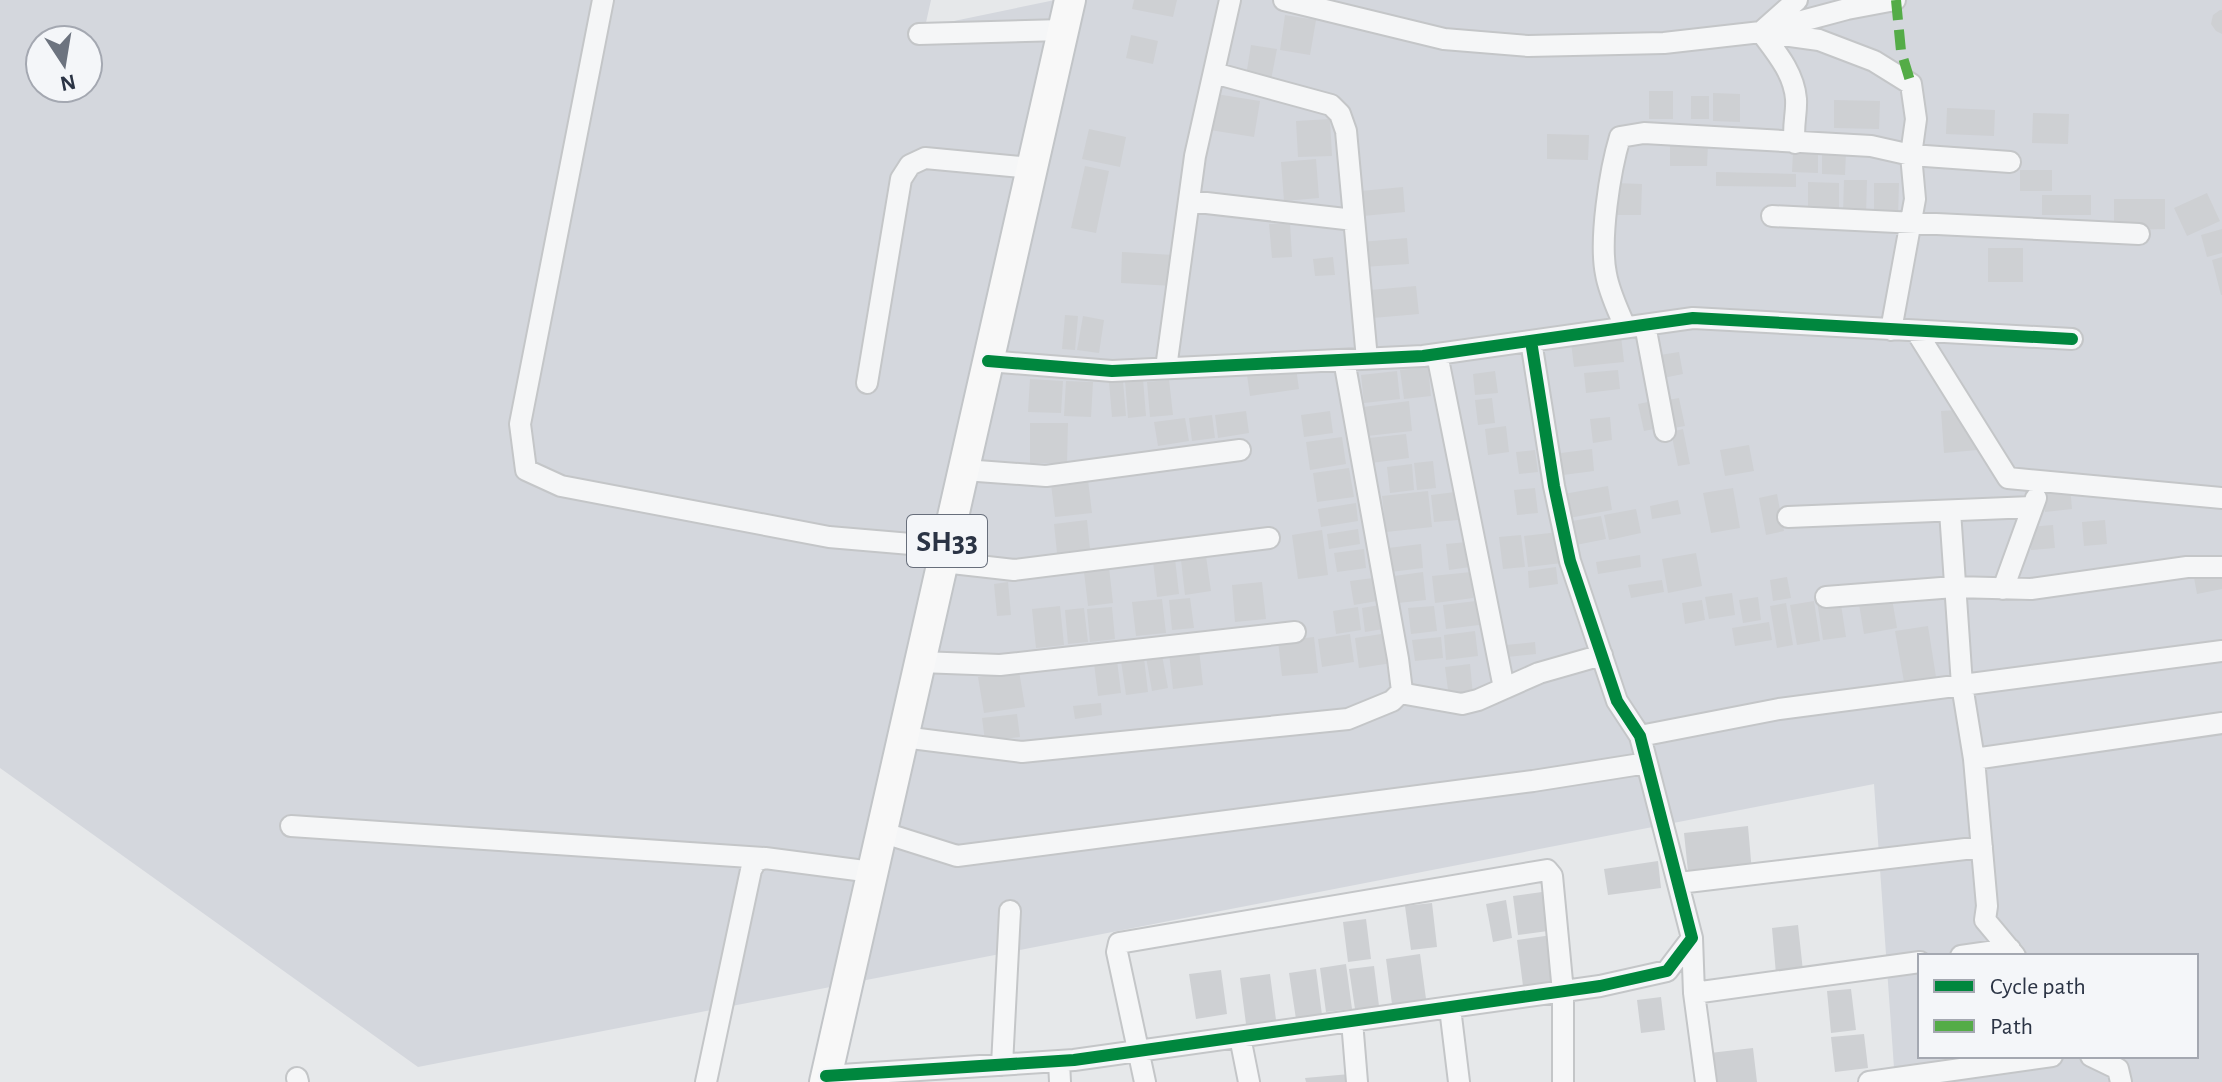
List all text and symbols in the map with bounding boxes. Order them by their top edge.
north arrow [24,24,104,104]
text: N [58,70,78,95]
road number: SH33 [907,515,987,567]
legend [1918,954,2198,1058]
text: Cycle path [1990,975,2086,999]
text: Path [1990,1015,2033,1039]

